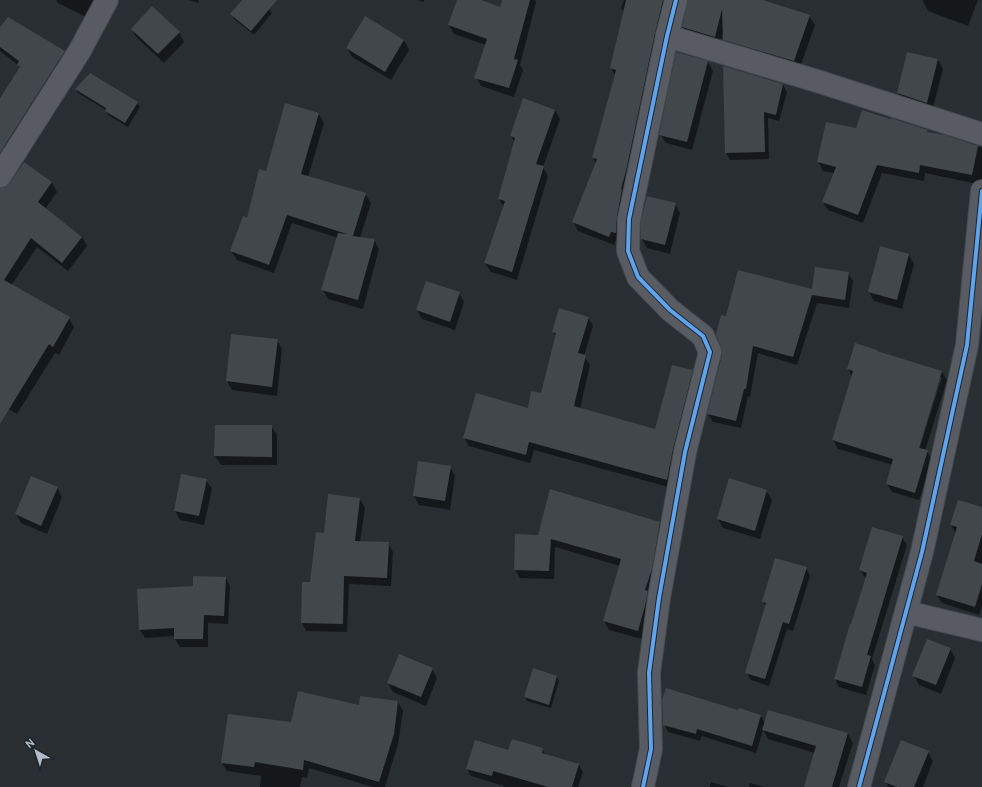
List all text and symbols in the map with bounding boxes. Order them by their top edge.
north arrow [16,731,56,771]
text: N [23,736,38,752]

